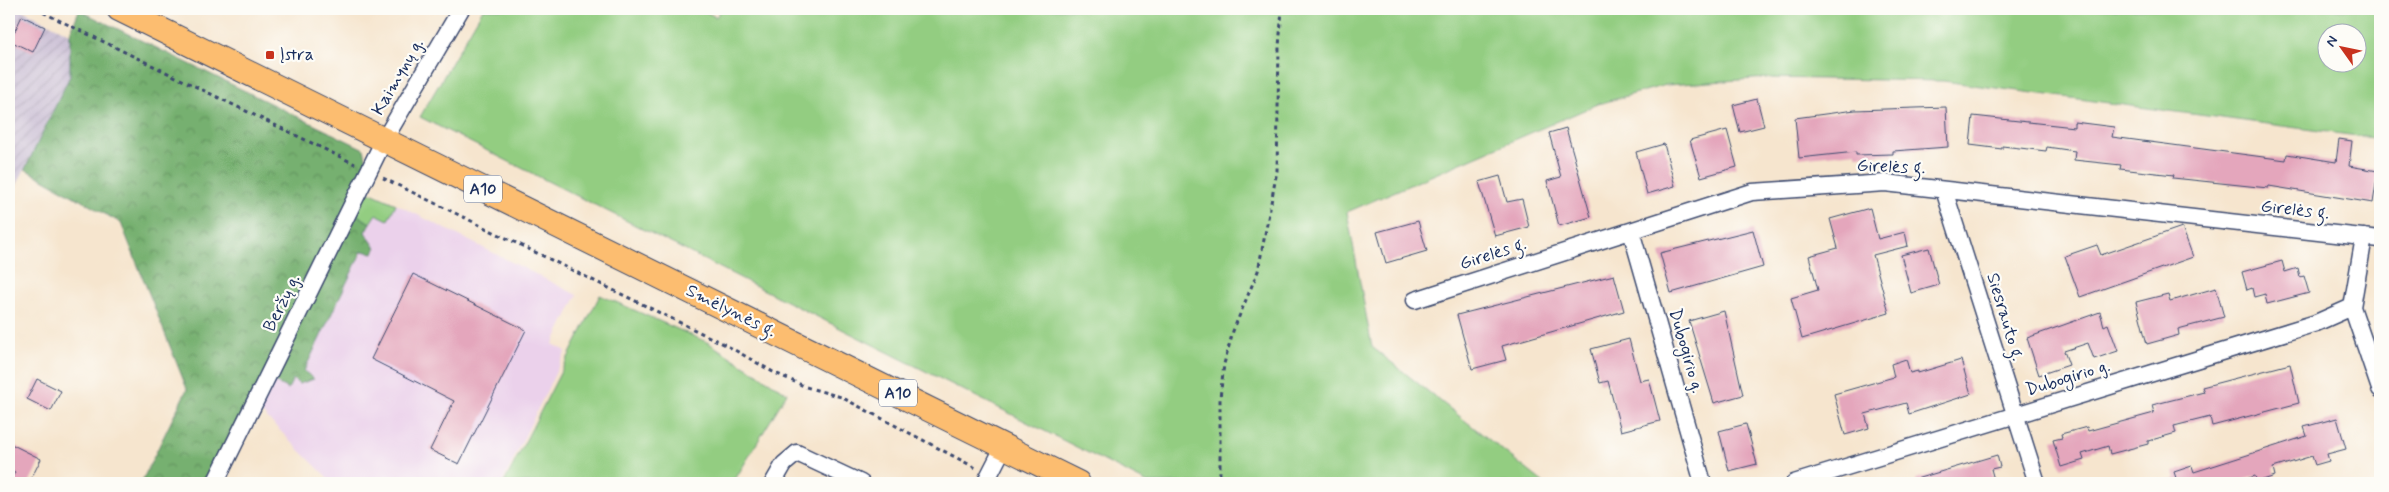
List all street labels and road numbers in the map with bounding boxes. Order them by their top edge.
street label: Kaimynų g. [366,34,430,120]
street label: Girelės g. [1856,154,1926,182]
road number: A10 [464,175,502,202]
street label: Girelės g. [2259,194,2331,228]
street label: Girelės g. [1457,232,1530,278]
street label: Beržų g. [258,270,306,336]
street label: Siesrauto g. [1978,270,2030,365]
street label: Smėlynės g. [681,279,780,345]
street label: Dubogirio g. [1662,306,1710,396]
street label: Dubogirio g. [2023,354,2113,403]
road number: A10 [879,379,917,406]

